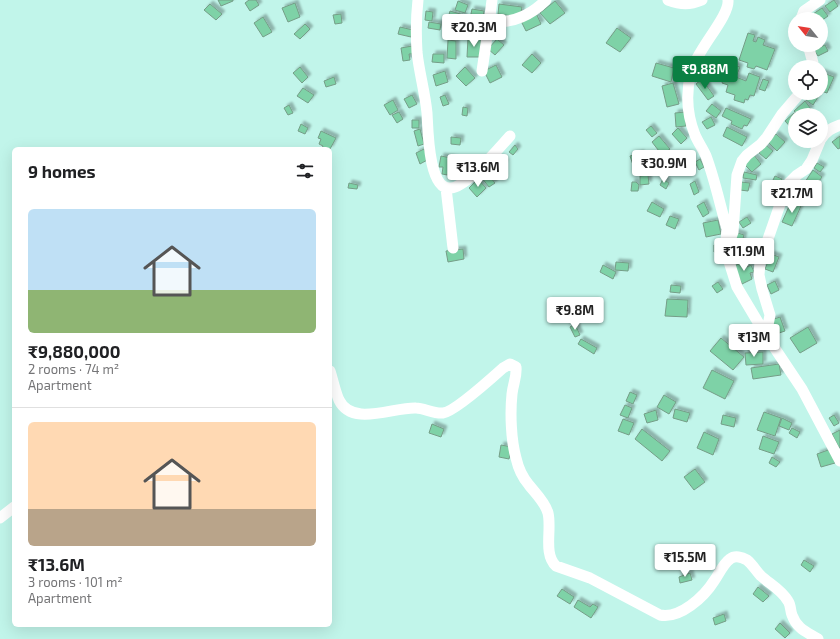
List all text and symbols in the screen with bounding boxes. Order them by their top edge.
north arrow [788,12,828,52]
map controls [788,12,828,148]
pin: ₹20.3M [441,14,507,48]
text: ₹20.3M [451,19,497,35]
pin: ₹9.88M [672,56,738,90]
button: locate [788,60,828,100]
text: ₹9.88M [682,61,728,77]
button: layers [788,108,828,148]
pin: ₹30.9M [631,150,697,184]
pin: ₹13.6M [445,154,511,188]
text: ₹30.9M [641,155,687,171]
text: ₹13.6M [456,159,500,175]
icon: filters [294,160,316,182]
text: 9 homes [28,161,96,181]
pin: ₹21.7M [759,180,825,214]
text: ₹21.7M [771,185,813,201]
icon: home [136,235,208,307]
pin: ₹11.9M [711,238,777,272]
text: ₹11.9M [723,243,765,259]
pin: ₹9.8M [547,297,603,331]
text: ₹9.8M [556,302,594,318]
pin: ₹13M [730,324,778,358]
text: ₹13M [738,329,770,345]
text: ₹9,880,000 [28,341,120,361]
text: 2 rooms · 74 m² [28,361,119,377]
text: Apartment [28,377,92,393]
icon: home [136,448,208,520]
pin: ₹15.5M [652,544,718,578]
text: ₹15.5M [664,549,706,565]
text: ₹13.6M [28,554,85,574]
text: 3 rooms · 101 m² [28,574,123,590]
text: Apartment [28,590,92,606]

